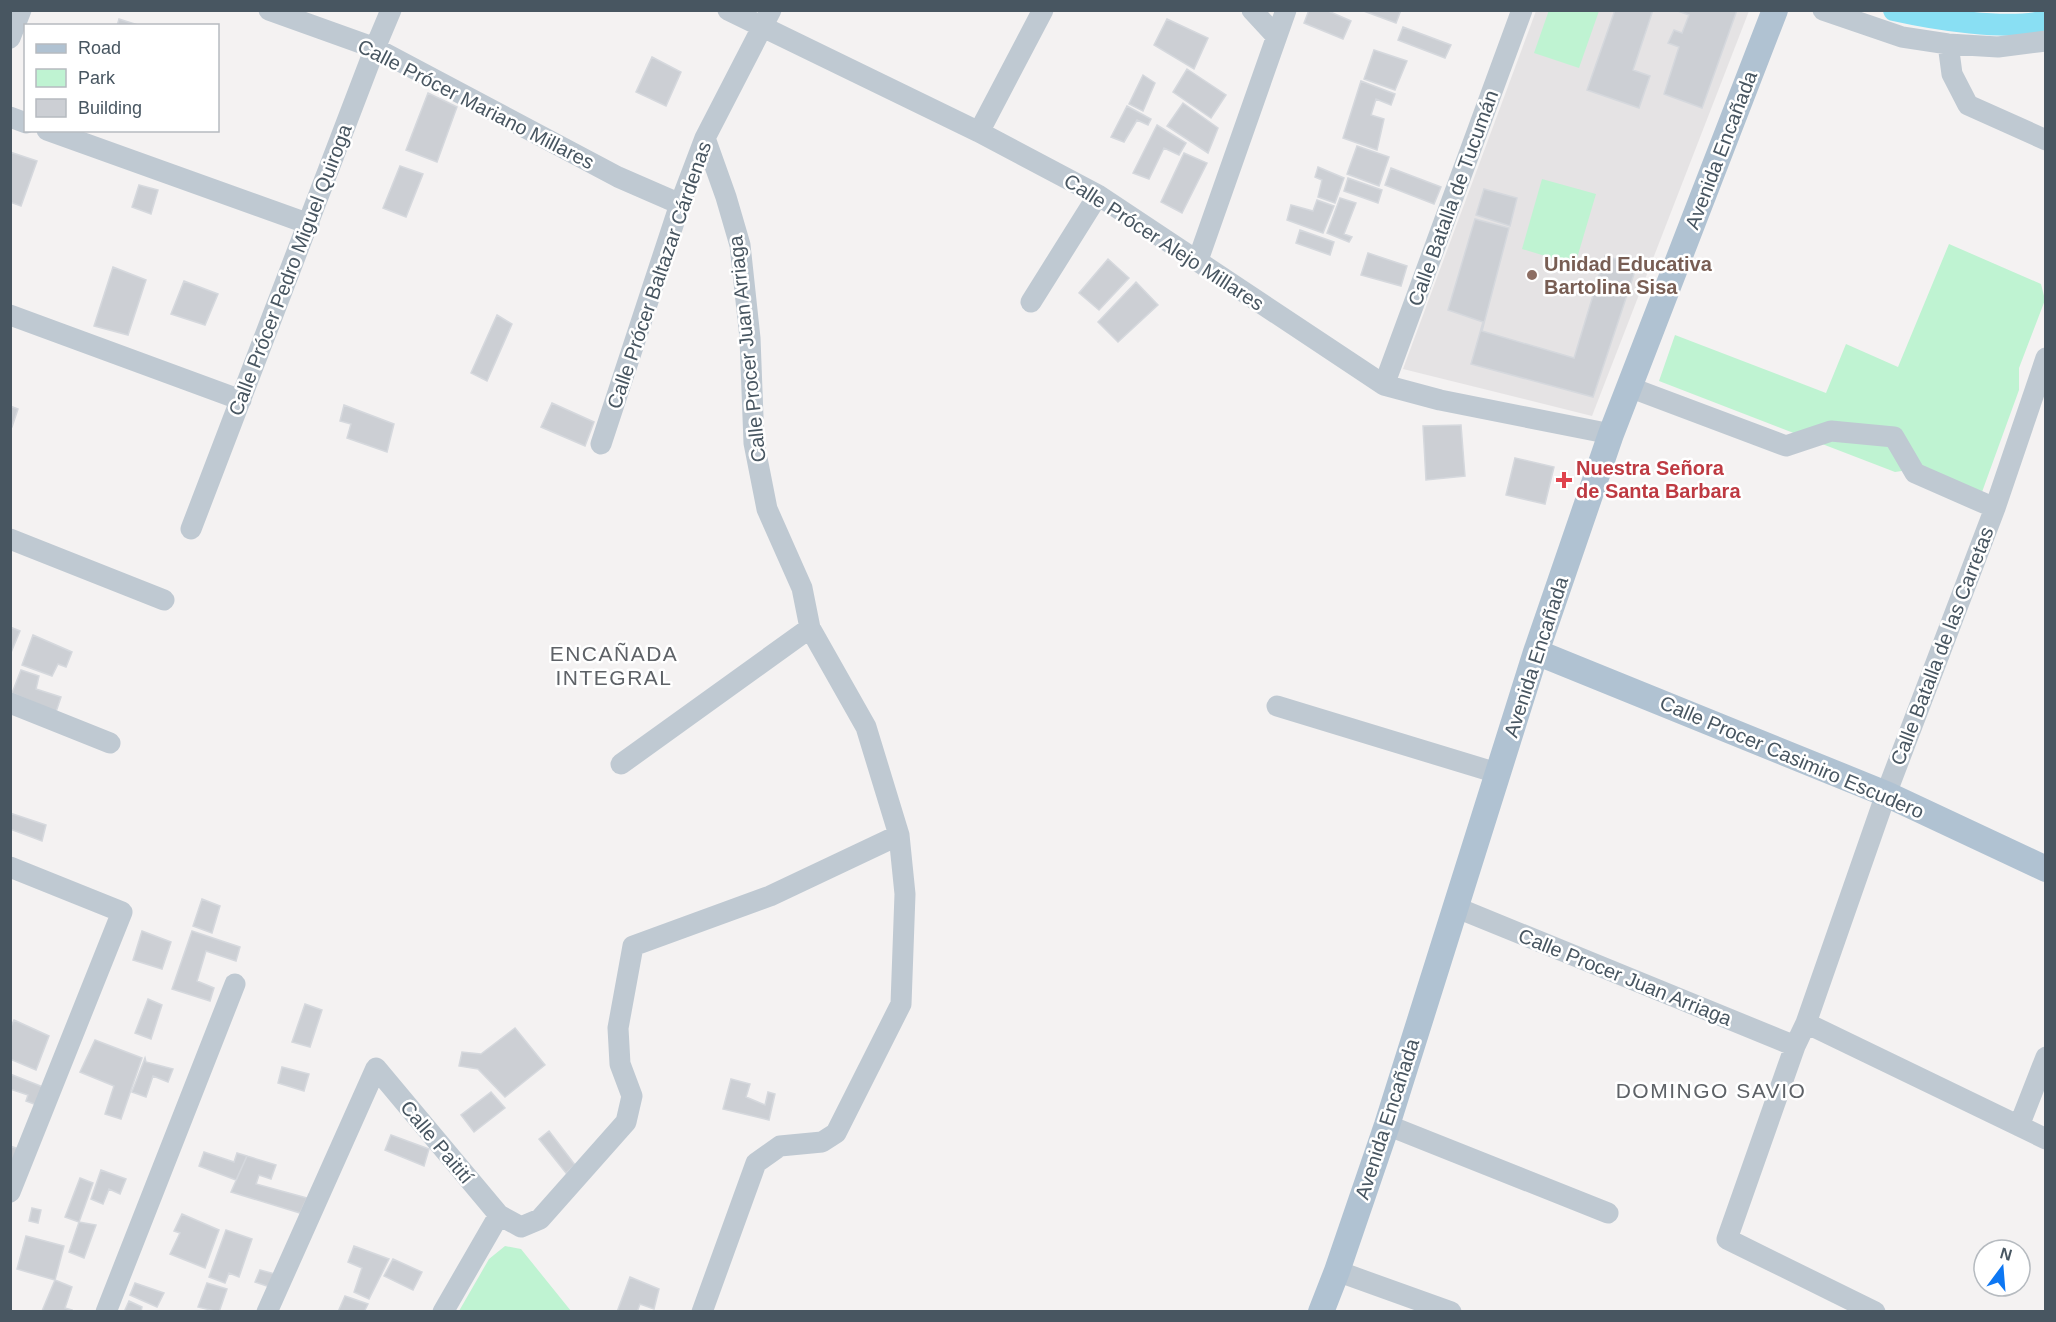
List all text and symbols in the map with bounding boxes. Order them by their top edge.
legend [24,24,219,132]
street label: Calle Prócer Mariano Millares [354,35,598,173]
text: Road [78,38,121,58]
street label: Avenida Encañada [1681,67,1762,232]
text: Park [78,68,116,88]
street label: Calle Batalla de Tucumán [1404,87,1502,309]
text: Building [78,98,142,118]
street label: Calle Prócer Pedro Miguel Quiroga [224,120,356,419]
street label: Calle Prócer Baltazar Cárdenas [603,138,715,412]
street label: Calle Prócer Alejo Millares [1060,169,1268,315]
street label: Calle Procer Juan Arriaga [724,234,770,463]
place label: Unidad Educativa Bartolina Sisa [1544,253,1713,298]
marker: Unidad Educativa Bartolina Sisa [1525,268,1539,282]
place label: Nuestra Señora de Santa Barbara [1576,457,1741,502]
marker: Nuestra Señora de Santa Barbara [1557,473,1571,487]
street label: Calle Batalla de las Carretas [1886,524,1998,768]
street label: Avenida Encañada [1500,573,1573,740]
district label: ENCAÑADA INTEGRAL [550,642,678,689]
street label: Calle Procer Casimiro Escudero [1657,691,1927,823]
street label: Calle Procer Juan Arriaga [1515,924,1736,1030]
street label: Avenida Encañada [1351,1035,1424,1202]
district label: DOMINGO SAVIO [1616,1079,1806,1102]
street label: Calle Paitití [396,1096,478,1188]
north arrow [1972,1238,2032,1298]
text: N [1998,1244,2014,1264]

